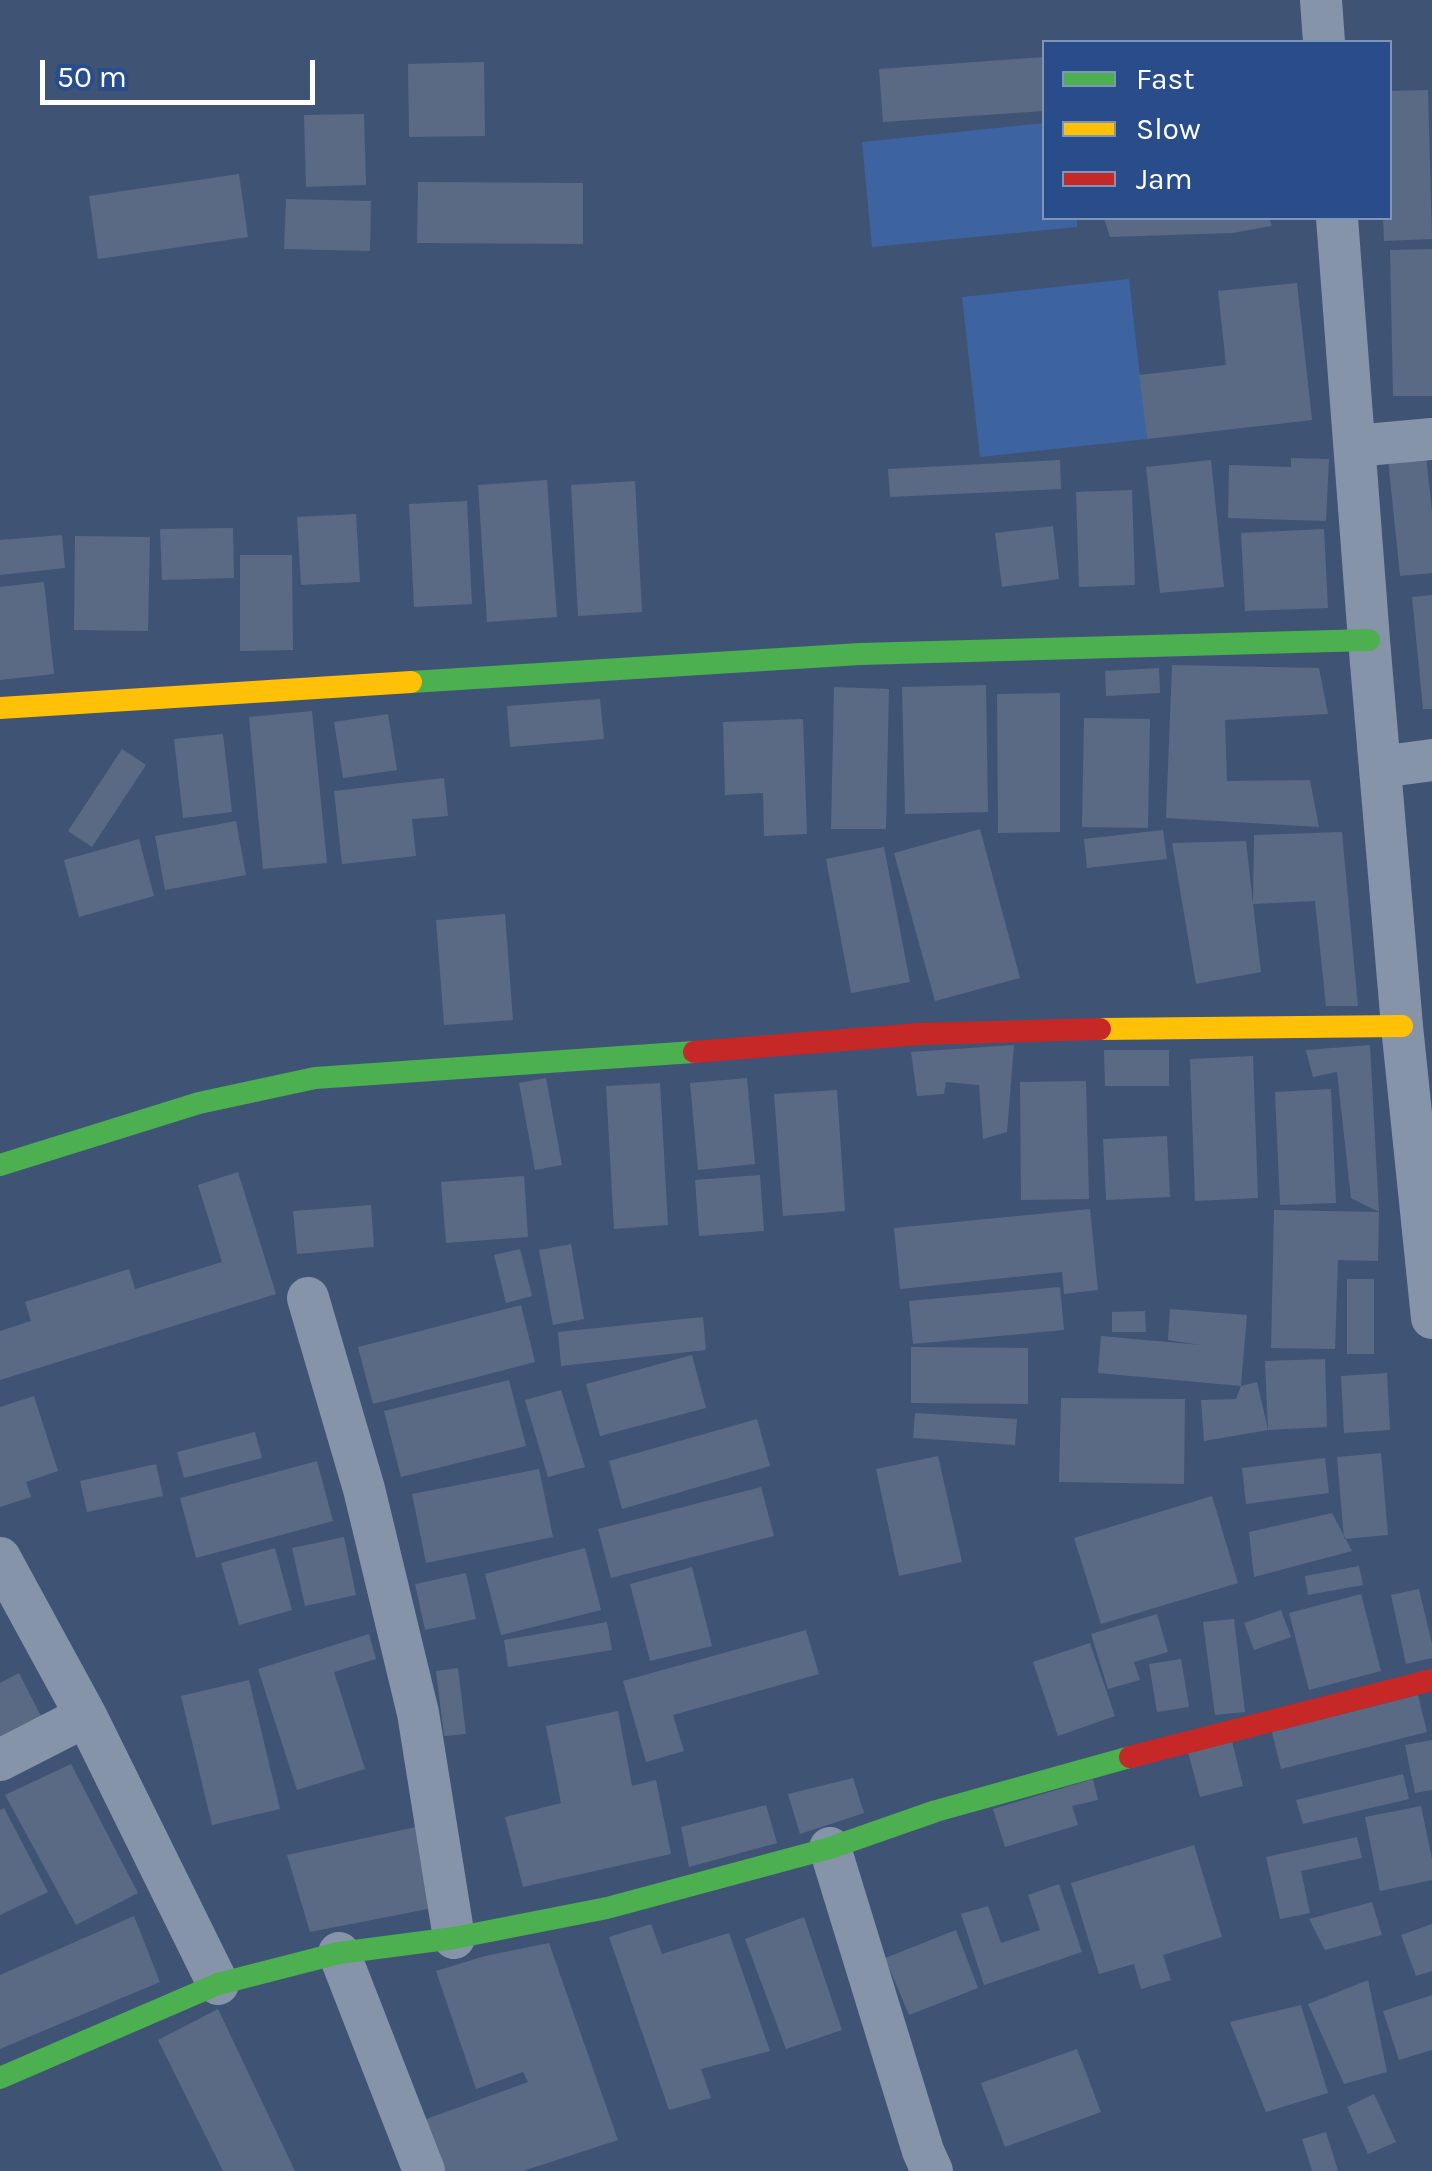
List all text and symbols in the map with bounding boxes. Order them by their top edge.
scale bar [45,40,320,102]
legend [1042,40,1392,220]
text: 50 m [57,59,127,95]
text: Fast [1136,61,1195,97]
text: Slow [1136,111,1201,147]
text: Jam [1136,161,1193,197]

